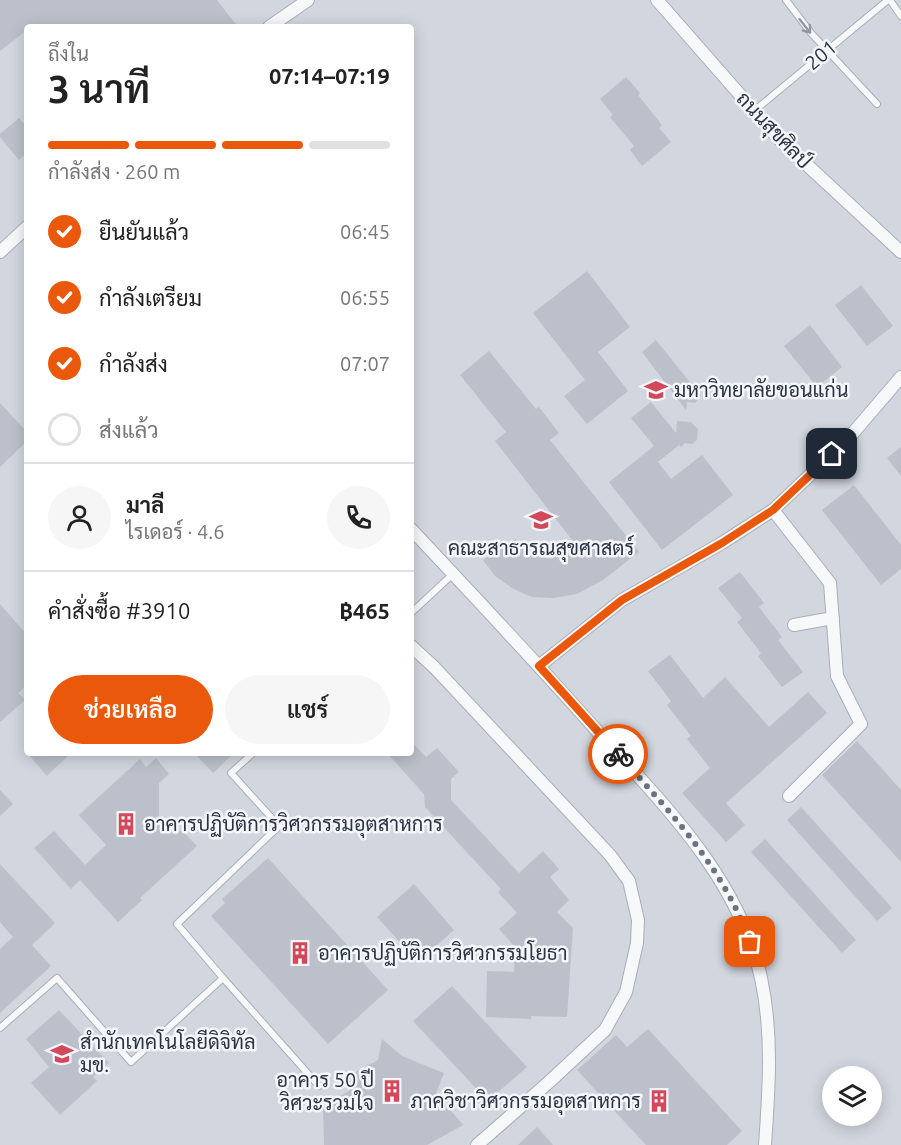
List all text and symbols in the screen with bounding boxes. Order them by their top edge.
one-way arrow [799,17,812,33]
street label: 201 [800,35,841,74]
text: ถึงใน [48,42,89,65]
text: 07:14–07:19 [269,63,390,88]
text: 3 นาที [48,67,150,110]
street label: ถนนสุขศิลป์ [730,87,816,175]
text: กำลังส่ง · 260 m [48,160,180,183]
icon: check [48,215,81,248]
text: ยืนยันแล้ว [99,219,189,244]
text: 06:45 [340,220,390,243]
icon: check [48,281,81,314]
text: กำลังเตรียม [99,285,202,310]
text: 06:55 [340,286,390,309]
icon: check [48,347,81,380]
text: กำลังส่ง [99,351,168,376]
text: 07:07 [340,352,390,375]
school or university icon: มหาวิทยาลัยขอนแก่น [643,377,669,403]
place label: มหาวิทยาลัยขอนแก่น [674,378,848,401]
text: ส่งแล้ว [99,417,159,442]
pin [806,428,857,479]
icon: home [815,437,848,470]
button: person [48,486,111,549]
button: phone [327,486,390,549]
text: มาลี [126,492,164,517]
school or university icon: คณะสาธารณสุขศาสตร์ [528,507,554,533]
text: ไรเดอร์ · 4.6 [126,520,225,543]
place label: คณะสาธารณสุขศาสตร์ [448,534,634,562]
text: คำสั่งซื้อ #3910 [48,598,190,623]
text: ฿465 [340,598,390,623]
button: ช่วยเหลือ [48,675,213,744]
button: แชร์ [225,675,390,744]
courier [588,724,648,784]
icon: bike [602,738,635,771]
building icon: อาคารปฏิบัติการวิศวกรรมอุตสาหการ [113,811,139,837]
place label: อาคารปฏิบัติการวิศวกรรมอุตสาหการ [144,812,443,838]
pin [724,916,775,967]
icon: bag [733,925,766,958]
building icon: อาคารปฏิบัติการวิศวกรรมโยธา [287,940,313,966]
place label: อาคารปฏิบัติการวิศวกรรมโยธา [318,940,567,966]
place label: สำนักเทคโนโลยีดิจิทัล มข. [80,1029,256,1076]
school or university icon: สำนักเทคโนโลยีดิจิทัล มข. [49,1041,75,1067]
map controls [822,1066,882,1126]
button: layers [822,1066,882,1126]
place label: อาคาร 50 ปี วิศวะรวมใจ [276,1068,374,1114]
building icon: อาคาร 50 ปี วิศวะรวมใจ [379,1078,405,1104]
building icon: ภาควิชาวิศวกรรมอุตสาหการ [646,1088,672,1114]
place label: ภาควิชาวิศวกรรมอุตสาหการ [410,1089,641,1115]

